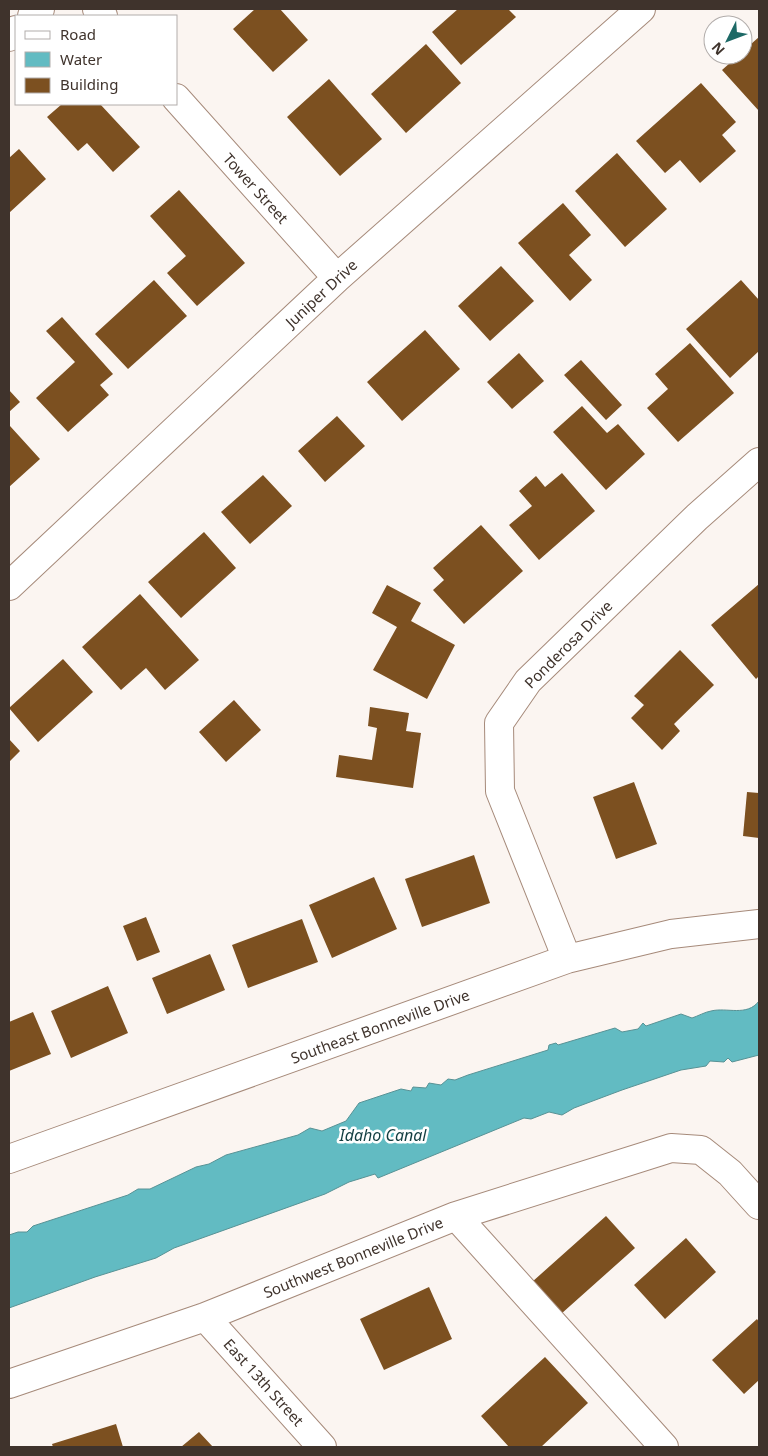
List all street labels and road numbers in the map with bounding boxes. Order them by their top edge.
street label: Tower Street [219,149,293,228]
street label: Juniper Drive [279,255,361,333]
street label: Ponderosa Drive [520,596,616,692]
street label: Southeast Bonneville Drive [288,984,472,1068]
street label: Southwest Bonneville Drive [260,1212,446,1302]
street label: East 13th Street [219,1334,309,1430]

